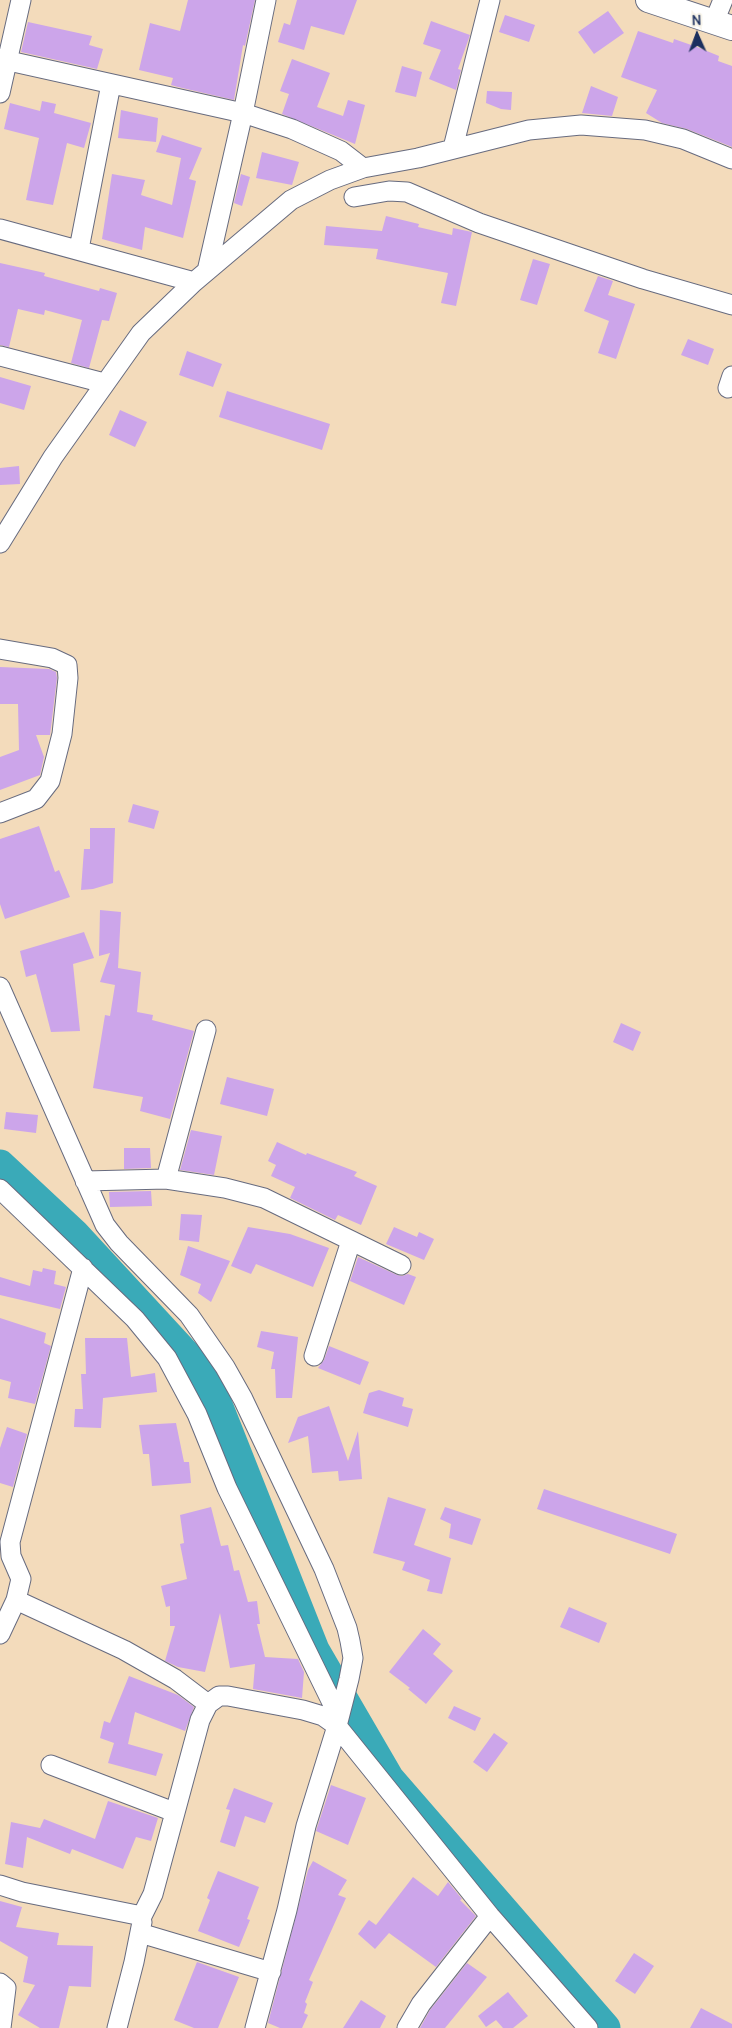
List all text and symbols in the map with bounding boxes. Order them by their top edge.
north arrow [672,10,722,60]
text: N [691,11,702,29]

